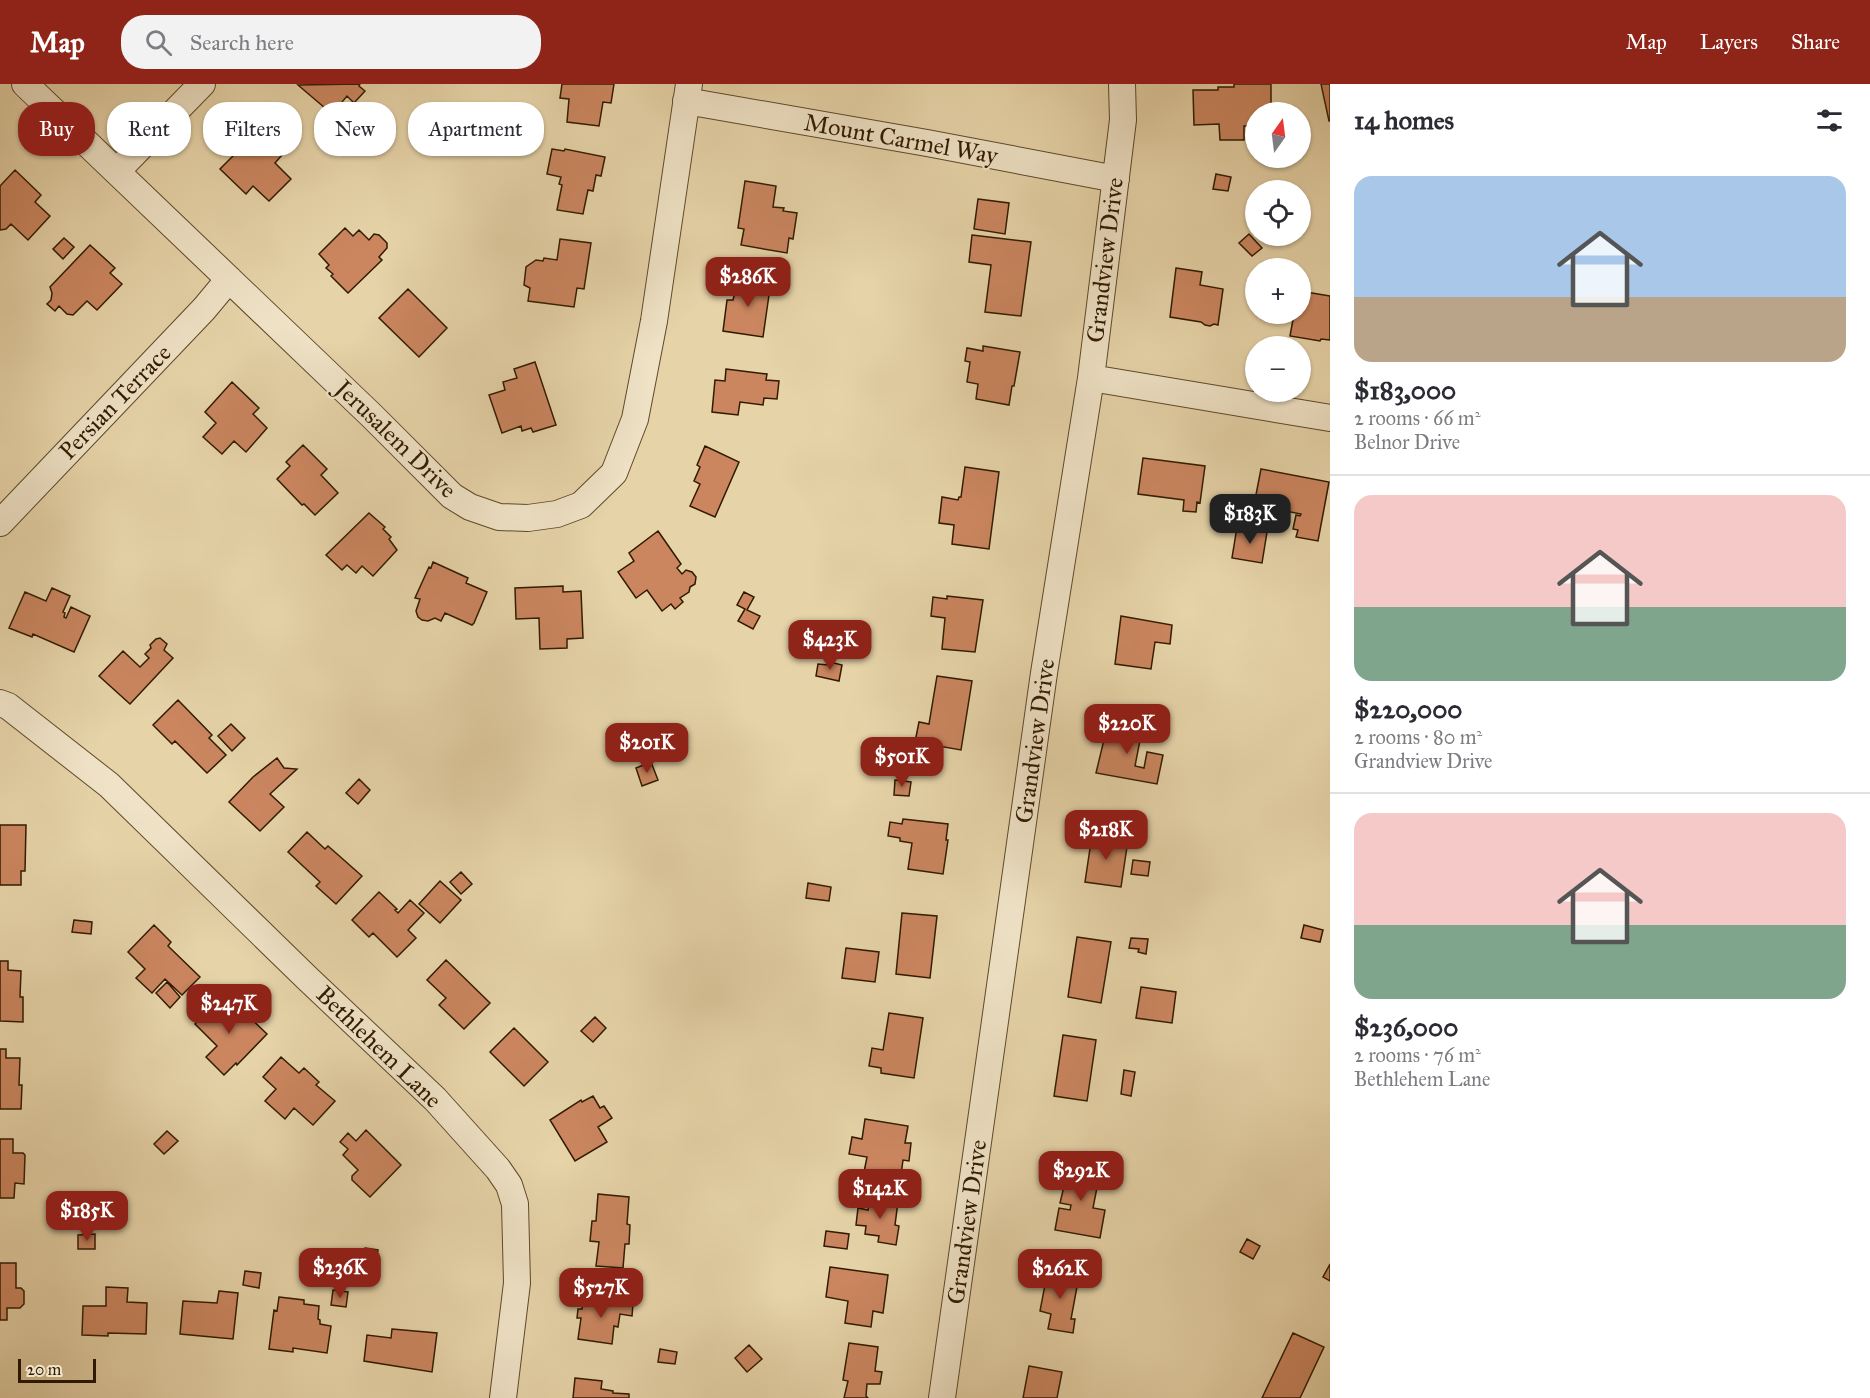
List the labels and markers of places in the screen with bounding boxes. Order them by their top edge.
pin: $286K [706,257,790,308]
pin: $183K [1208,494,1292,545]
pin: $423K [788,620,872,671]
pin: $220K [1085,704,1169,755]
pin: $201K [605,723,689,774]
pin: $501K [860,737,944,788]
pin: $218K [1064,810,1148,861]
pin: $247K [187,984,271,1035]
pin: $292K [1039,1151,1123,1202]
pin: $142K [838,1169,922,1220]
pin: $185K [45,1191,129,1242]
pin: $236K [298,1248,382,1299]
pin: $262K [1018,1249,1102,1300]
pin: $527K [559,1268,643,1319]

